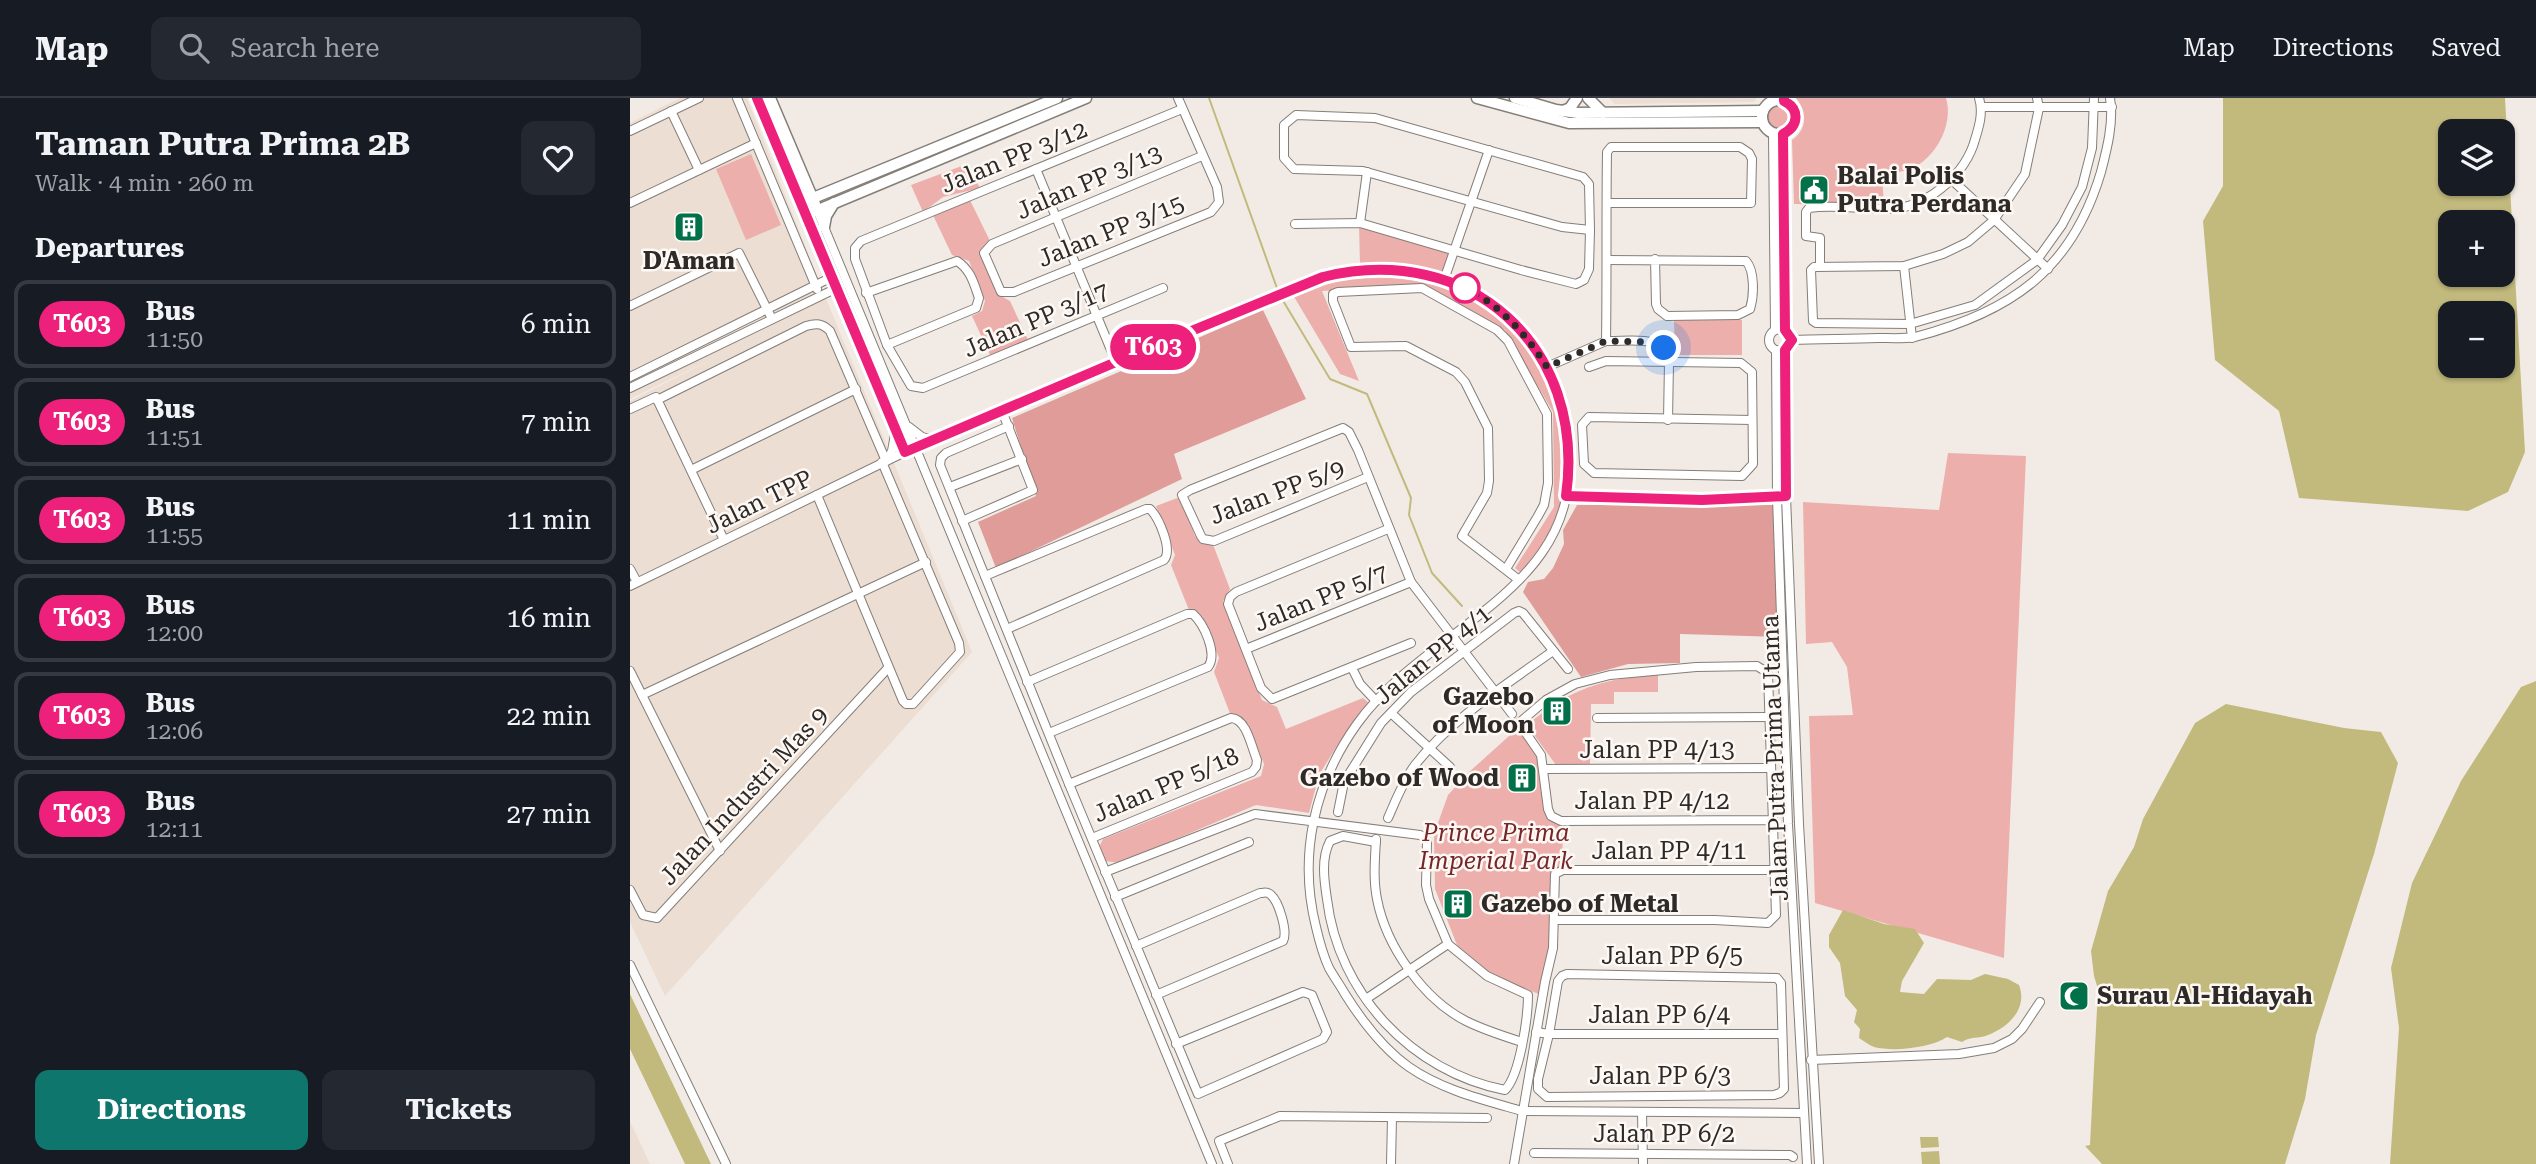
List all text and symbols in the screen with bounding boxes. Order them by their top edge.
search box [151,17,641,80]
text: Map [35,29,109,68]
icon: search [175,29,213,67]
text: Search here [231,33,380,63]
text: Map [2183,34,2235,62]
text: Directions [2273,34,2393,62]
text: Saved [2431,34,2501,62]
street label: Jalan PP 3/12 [937,115,1091,199]
map controls [2438,119,2515,378]
button: layers [2438,119,2515,196]
button: heart [521,121,595,195]
text: Taman Putra Prima 2B [35,124,410,163]
street label: Jalan PP 3/13 [1012,139,1166,225]
place label: Balai Polis Putra Perdana [1837,162,2012,218]
text: Walk · 4 min · 260 m [35,170,254,197]
public building icon: Balai Polis Putra Perdana [1797,173,1831,207]
street label: Jalan PP 3/15 [1034,189,1188,273]
building icon: D'Aman [672,210,706,244]
button: + [2438,210,2515,287]
text: Departures [35,233,184,263]
place label: D'Aman [643,247,735,275]
unlabelled marker [1450,273,1480,303]
street label: Jalan PP 3/17 [959,277,1113,363]
text: Bus [146,296,195,326]
button: − [2438,301,2515,378]
text: 6 min [521,309,591,339]
text: T603 [53,310,111,338]
line badge: T603 [1104,324,1202,370]
text: 11:50 [146,326,203,353]
your location [1646,330,1681,365]
text: T603 [1124,333,1182,361]
text: Bus [146,394,195,424]
text: 7 min [521,407,591,437]
text: T603 [53,408,111,436]
text: 11:51 [146,424,203,451]
street label: Jalan PP 5/9 [1206,454,1348,530]
street label: Jalan TPP [701,464,817,540]
text: Bus [146,492,195,522]
text: 11 min [507,505,591,535]
text: T603 [53,506,111,534]
text: 11:55 [146,522,203,549]
street label: Jalan PP 5/7 [1250,558,1392,638]
text: Bus [146,590,195,620]
street label: Jalan PP 4/1 [1369,600,1497,710]
text: 16 min [507,603,591,633]
text: T603 [53,604,111,632]
street label: Jalan Putra Prima Utama [1756,615,1794,901]
text: 12:00 [146,620,203,647]
place label: Gazebo of Moon [1432,683,1534,739]
text: Bus [146,688,195,718]
building icon: Gazebo of Moon [1540,694,1574,728]
text: 22 min [507,701,591,731]
street label: Jalan Industri Mas 9 [654,701,834,891]
text: T603 [53,702,111,730]
text: 12:06 [146,718,203,745]
street label: Jalan PP 4/13 [1579,736,1735,764]
street label: Jalan PP 5/18 [1089,742,1243,828]
building icon: Gazebo of Wood [1505,761,1539,795]
place label: Gazebo of Wood [1300,764,1499,792]
text: Bus [146,786,195,816]
street label: Jalan PP 4/12 [1574,787,1730,815]
text: 27 min [507,799,591,829]
text: T603 [53,800,111,828]
text: 12:11 [146,816,203,843]
park label: Prince Prima Imperial Park [1418,819,1573,875]
street label: Jalan PP 4/11 [1591,837,1747,865]
building icon: Gazebo of Metal [1441,887,1475,921]
place label: Gazebo of Metal [1481,890,1679,918]
street label: Jalan PP 6/5 [1601,942,1743,970]
mosque icon: Surau Al-Hidayah [2057,979,2091,1013]
place label: Surau Al-Hidayah [2097,982,2313,1010]
street label: Jalan PP 6/4 [1588,1001,1730,1029]
street label: Jalan PP 6/3 [1589,1062,1731,1090]
button: Directions [35,1070,308,1150]
button: Tickets [322,1070,595,1150]
street label: Jalan PP 6/2 [1593,1120,1735,1148]

